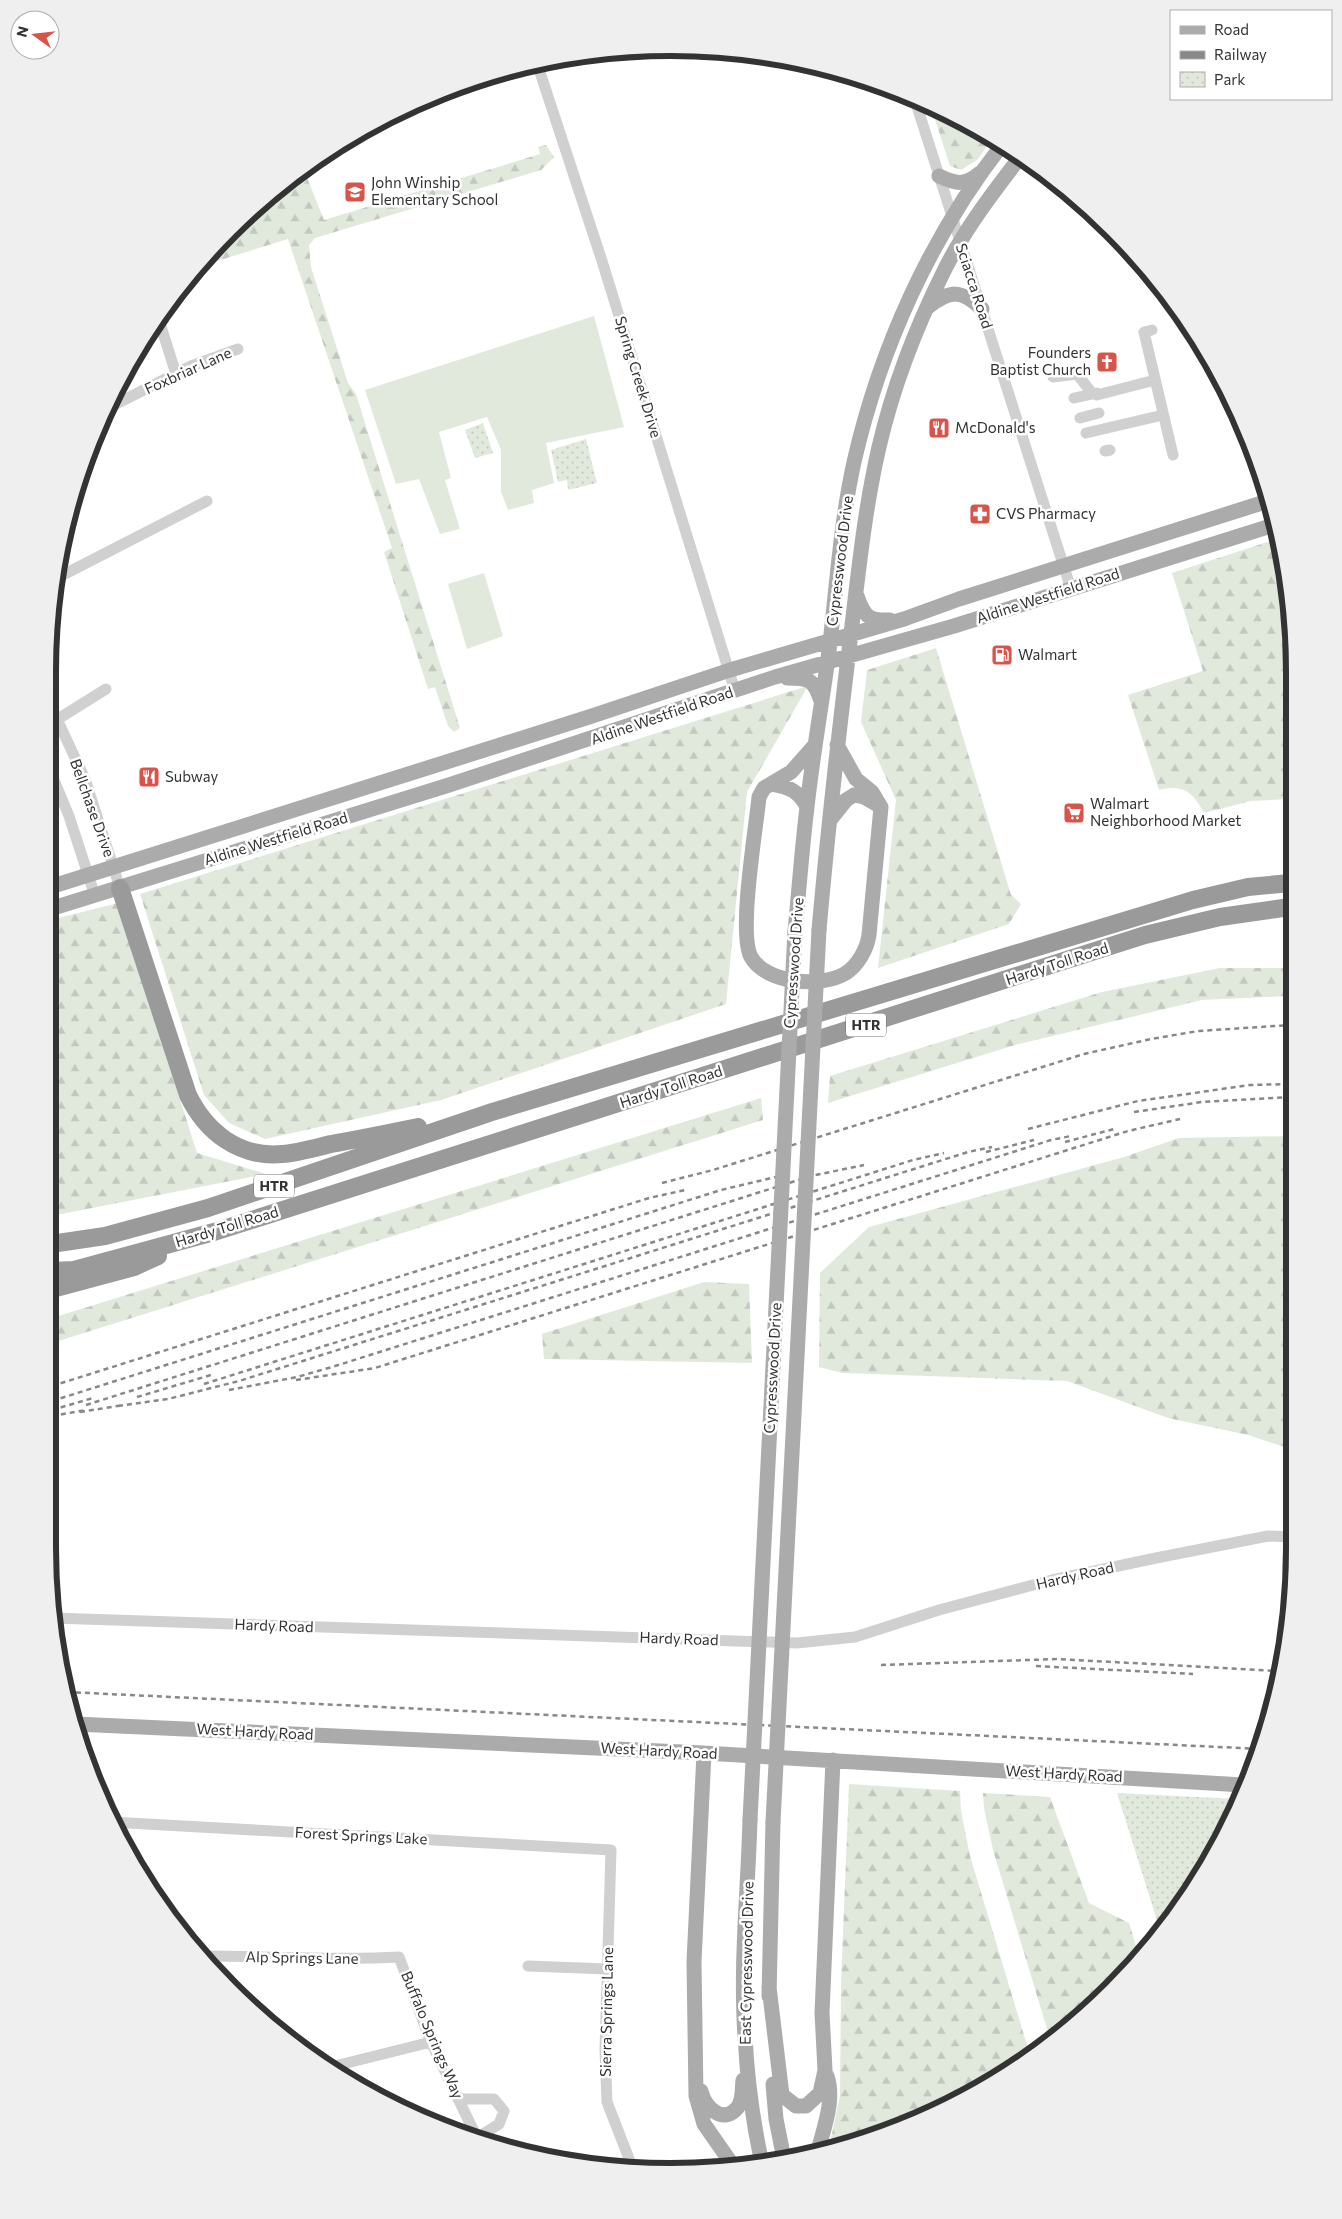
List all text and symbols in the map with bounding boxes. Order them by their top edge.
north arrow [10,10,60,60]
legend [1170,10,1332,100]
text: Road [1214,20,1249,38]
text: N [12,24,32,39]
text: Railway [1214,45,1267,63]
text: Park [1214,70,1245,88]
place label: John Winship Elementary School [371,173,498,208]
school or university icon: John Winship Elementary School [343,180,367,204]
street label: Sciacca Road [953,241,997,331]
street label: Spring Creek Drive [612,314,666,440]
street label: Foxbriar Lane [141,343,234,397]
place label: Founders Baptist Church [990,343,1091,378]
church icon: Founders Baptist Church [1095,350,1119,374]
restaurant icon: McDonald's [927,416,951,440]
place label: McDonald's [955,418,1036,436]
street label: Cypresswood Drive [822,495,856,627]
pharmacy icon: CVS Pharmacy [968,502,992,526]
place label: CVS Pharmacy [996,504,1096,522]
street label: Aldine Westfield Road [974,563,1121,627]
fuel station icon: Walmart [990,643,1014,667]
place label: Walmart [1018,645,1077,663]
street label: Aldine Westfield Road [588,682,735,748]
street label: Bellchase Drive [67,756,119,859]
restaurant icon: Subway [137,765,161,789]
place label: Subway [165,767,218,785]
place label: Walmart Neighborhood Market [1090,794,1241,829]
supermarket icon: Walmart Neighborhood Market [1062,801,1086,825]
street label: Aldine Westfield Road [202,808,350,868]
street label: Cypresswood Drive [779,897,807,1029]
street label: Hardy Toll Road [1003,938,1110,988]
road number: HTR [846,1014,886,1036]
street label: Hardy Toll Road [617,1061,724,1111]
road number: HTR [254,1174,294,1198]
street label: Hardy Toll Road [173,1202,281,1250]
street label: Cypresswood Drive [760,1302,784,1434]
street label: Hardy Road [1034,1557,1115,1593]
street label: Hardy Road [234,1615,314,1635]
street label: Hardy Road [639,1628,719,1648]
street label: West Hardy Road [196,1719,314,1743]
street label: West Hardy Road [600,1738,718,1762]
street label: West Hardy Road [1005,1761,1123,1785]
street label: Forest Springs Lake [294,1823,428,1847]
street label: East Cypresswood Drive [736,1881,756,2045]
street label: Alp Springs Lane [245,1947,359,1967]
street label: Sierra Springs Lane [596,1947,616,2077]
street label: Buffalo Springs Way [398,1968,468,2101]

